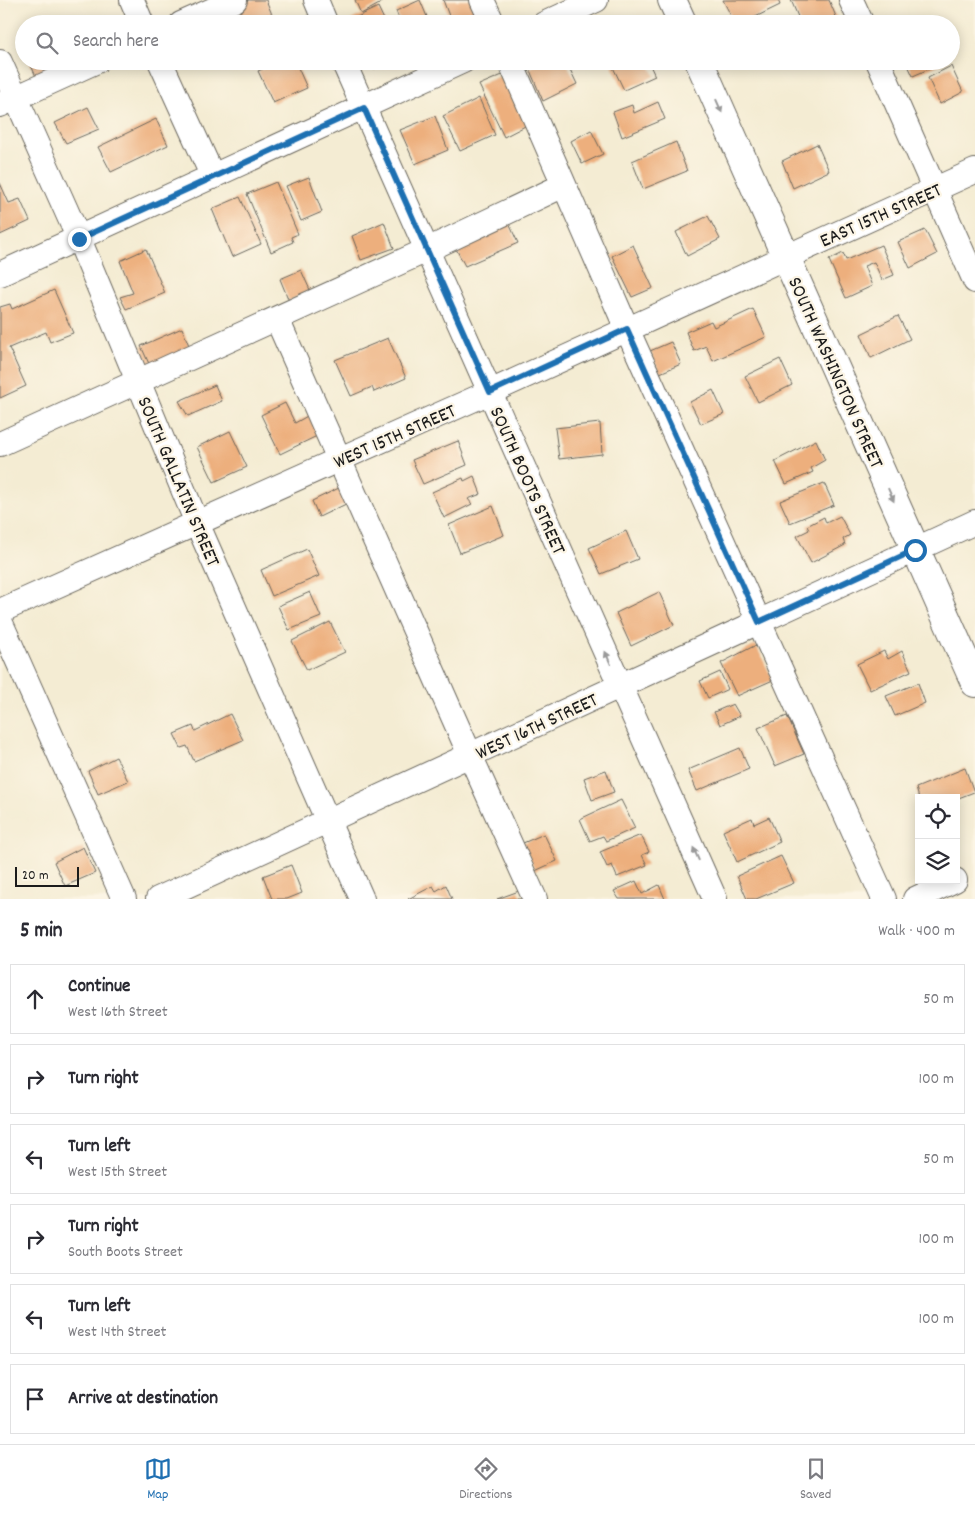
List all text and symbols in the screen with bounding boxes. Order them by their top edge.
search box [15,15,960,70]
icon: search [33,29,61,57]
text: Search here [73,29,159,56]
one-way arrow [716,99,724,113]
street label: EAST 15TH STREET [816,177,947,256]
route end [68,228,91,251]
street label: SOUTH WASHINGTON STREET [779,273,889,473]
street label: SOUTH GALLATIN STREET [129,393,226,572]
street label: WEST 15TH STREET [330,398,461,477]
street label: SOUTH BOOTS STREET [481,403,571,560]
one-way arrow [887,488,895,502]
route start [904,539,927,562]
one-way arrow [604,651,612,665]
street label: WEST 16TH STREET [472,687,603,768]
map controls [915,794,960,884]
button: locate [915,794,960,839]
button: layers [915,839,960,884]
one-way arrow [691,847,699,861]
scale bar [15,864,79,887]
text: 20 m [22,866,49,886]
text: 5 min [20,917,63,947]
text: Walk · 400 m [878,920,955,943]
text: Continue [68,974,130,1001]
icon: ahead [21,985,49,1013]
text: 50 m [923,988,954,1011]
text: West 16th Street [68,1001,168,1024]
icon: right [21,1065,49,1093]
text: Turn right [68,1066,139,1093]
text: 100 m [918,1068,954,1091]
text: Turn left [68,1134,131,1161]
icon: left [21,1145,49,1173]
text: 50 m [923,1148,954,1171]
text: West 15th Street [68,1161,167,1184]
text: Turn right [68,1214,139,1241]
icon: right [21,1225,49,1253]
text: 100 m [918,1228,954,1251]
text: South Boots Street [68,1241,183,1264]
text: Turn left [68,1294,131,1321]
icon: left [21,1305,49,1333]
text: 100 m [918,1308,954,1331]
text: West 14th Street [68,1321,166,1344]
icon: arrive [21,1385,49,1413]
text: Arrive at destination [68,1386,218,1413]
tab: Map [144,1455,172,1505]
tab: Directions [459,1455,512,1505]
tab: Saved [800,1455,831,1505]

